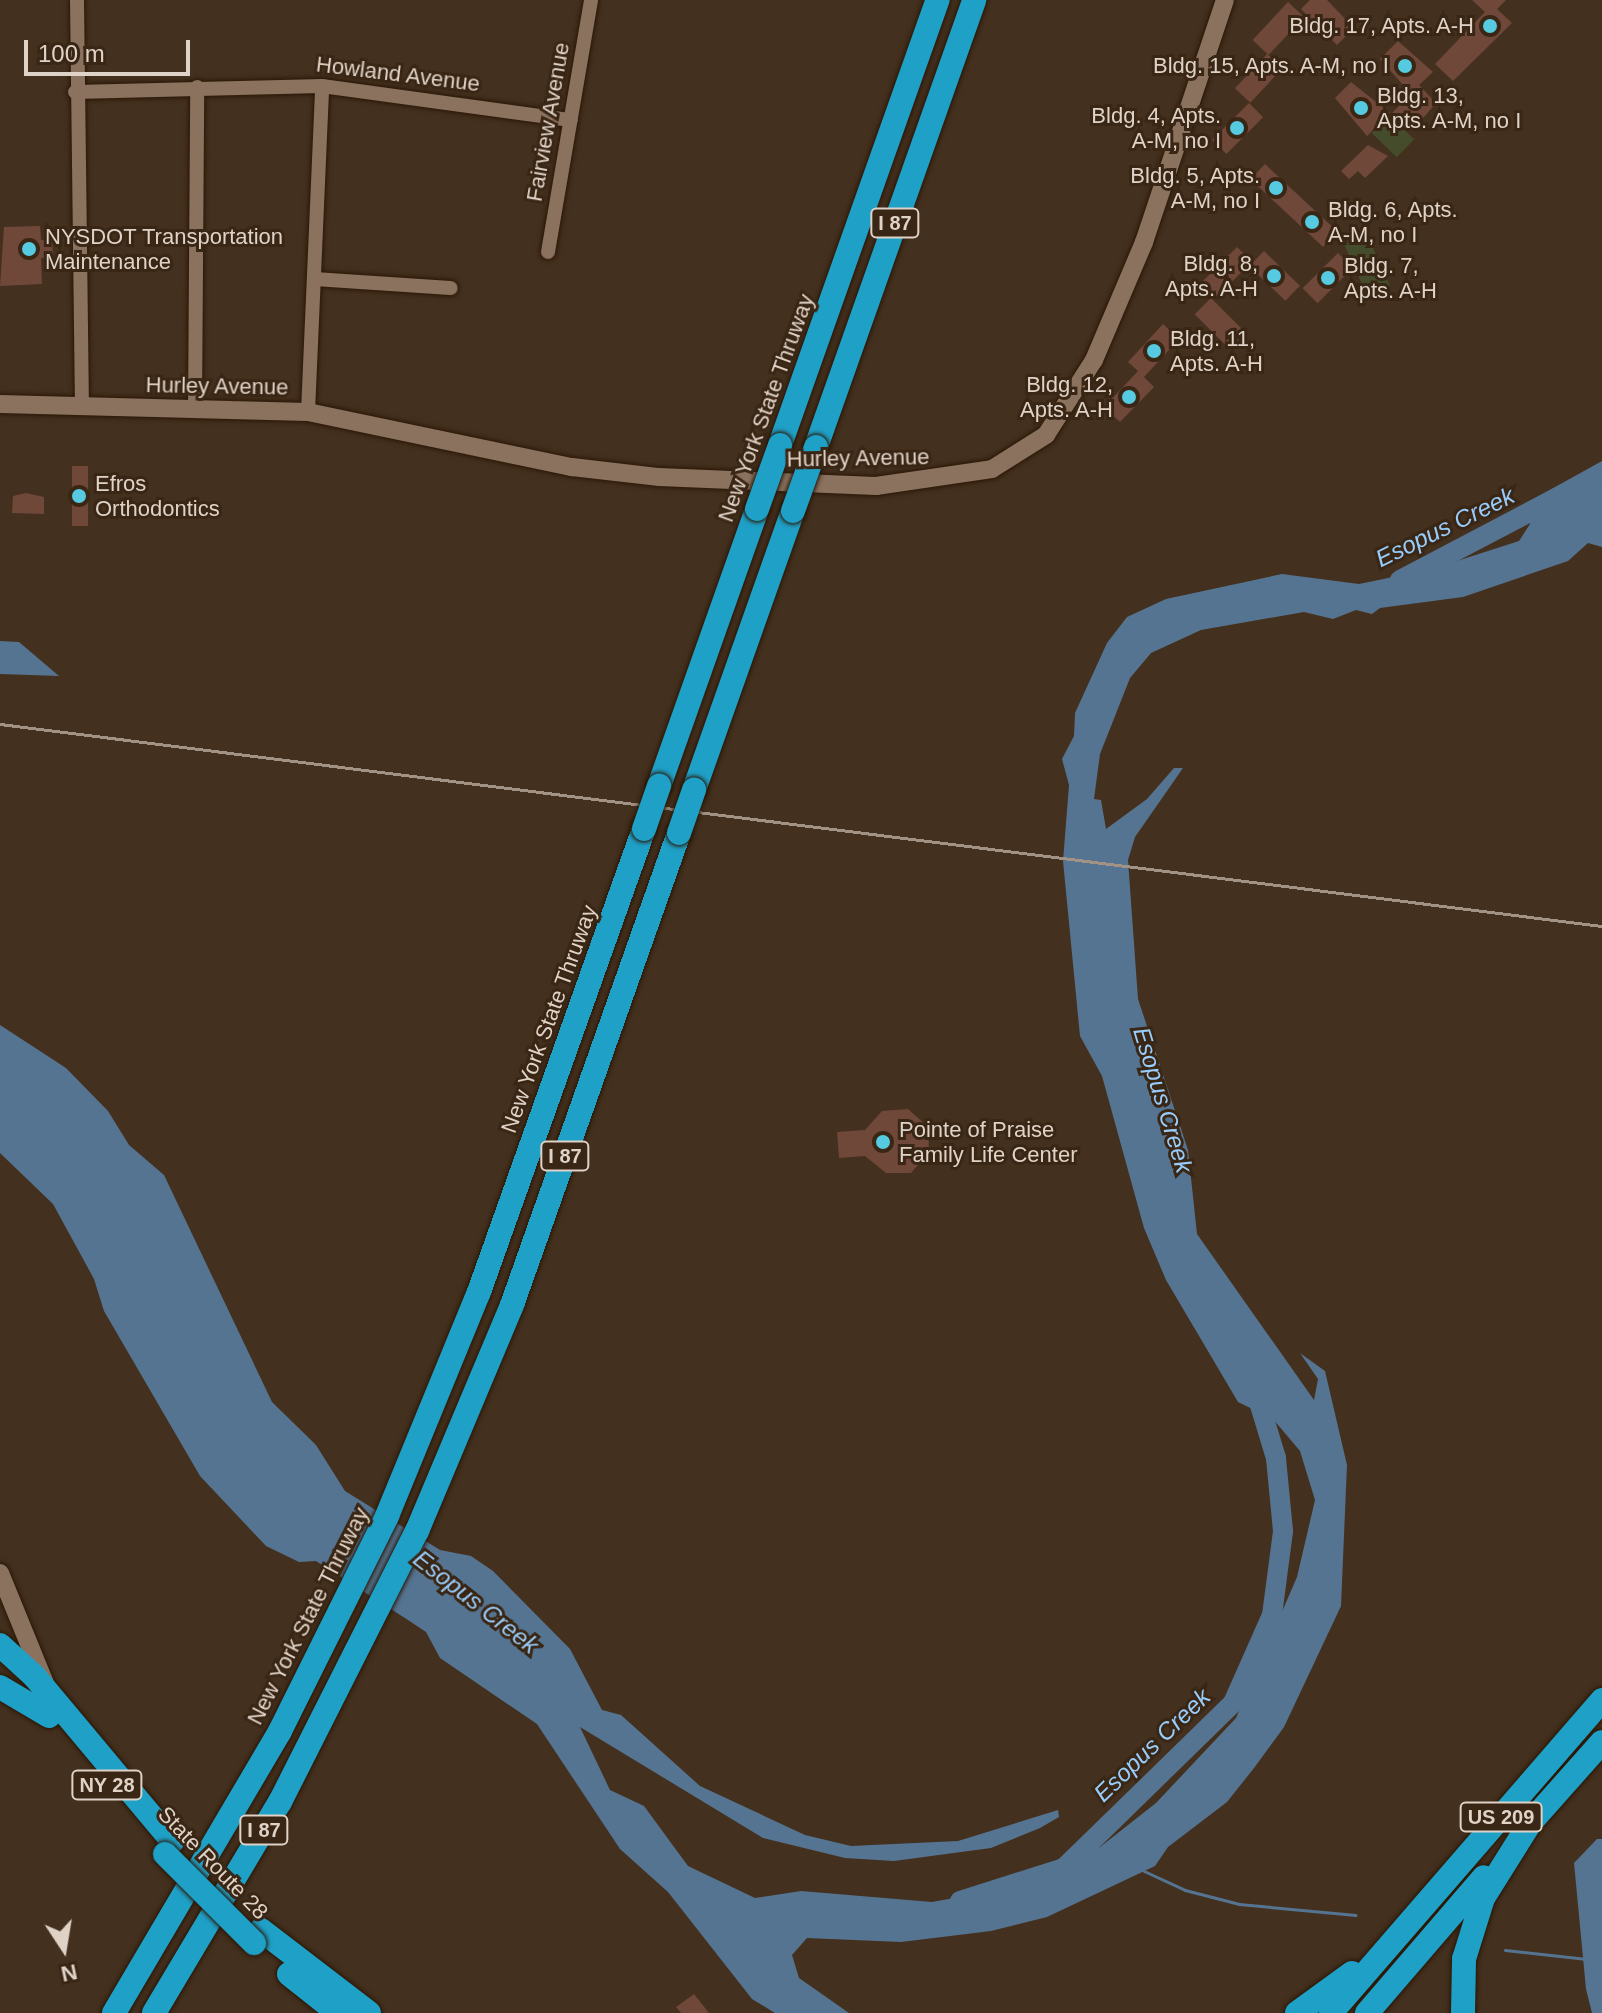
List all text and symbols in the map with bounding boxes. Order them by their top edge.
place label: Bldg. 17, Apts. A-H [1287,13,1474,39]
marker: Bldg. 17, Apts. A-H [1481,17,1499,35]
scale bar [28,24,194,74]
text: 100 m [38,40,105,67]
street label: Fairview Avenue [521,40,575,204]
street label: Howland Avenue [314,51,482,97]
place label: Bldg. 15, Apts. A-M, no I [1151,53,1389,79]
marker: Bldg. 15, Apts. A-M, no I [1396,57,1414,75]
place label: Bldg. 13, Apts. A-M, no I [1377,82,1522,134]
marker: Bldg. 13, Apts. A-M, no I [1352,99,1370,117]
place label: Bldg. 4, Apts. A-M, no I [1090,102,1221,154]
marker: Bldg. 4, Apts. A-M, no I [1228,119,1246,137]
place label: Bldg. 5, Apts. A-M, no I [1129,162,1260,214]
marker: Bldg. 5, Apts. A-M, no I [1267,179,1285,197]
place label: Bldg. 6, Apts. A-M, no I [1328,196,1459,248]
road number: I 87 [869,207,921,239]
marker: Bldg. 6, Apts. A-M, no I [1303,213,1321,231]
place label: NYSDOT Transportation Maintenance [45,223,284,274]
marker: NYSDOT Transportation Maintenance [20,240,38,258]
place label: Bldg. 8, Apts. A-H [1164,250,1258,302]
place label: Bldg. 7, Apts. A-H [1344,252,1438,304]
marker: Bldg. 8, Apts. A-H [1265,267,1283,285]
marker: Bldg. 7, Apts. A-H [1319,269,1337,287]
street label: New York State Thruway [712,290,820,526]
place label: Bldg. 11, Apts. A-H [1170,325,1264,376]
marker: Bldg. 11, Apts. A-H [1145,342,1163,360]
place label: Bldg. 12, Apts. A-H [1019,371,1113,422]
street label: Hurley Avenue [145,372,289,400]
marker: Bldg. 12, Apts. A-H [1120,388,1138,406]
street label: Hurley Avenue [786,444,930,472]
place label: Efros Orthodontics [95,470,220,522]
water label: Esopus Creek [1371,481,1519,573]
marker: Efros Orthodontics [70,487,88,505]
street label: New York State Thruway [495,901,603,1137]
water label: Esopus Creek [1127,1024,1199,1176]
place label: Pointe of Praise Family Life Center [899,1116,1078,1168]
marker: Pointe of Praise Family Life Center [874,1133,892,1151]
road number: I 87 [539,1140,591,1172]
street label: New York State Thruway [241,1503,375,1729]
water label: Esopus Creek [408,1544,544,1660]
water label: Esopus Creek [1088,1682,1216,1808]
road number: NY 28 [71,1769,143,1801]
street label: State Route 28 [153,1801,273,1925]
road number: US 209 [1459,1801,1543,1833]
road number: I 87 [238,1814,290,1846]
north arrow [24,1909,104,1989]
text: N [59,1959,79,1987]

